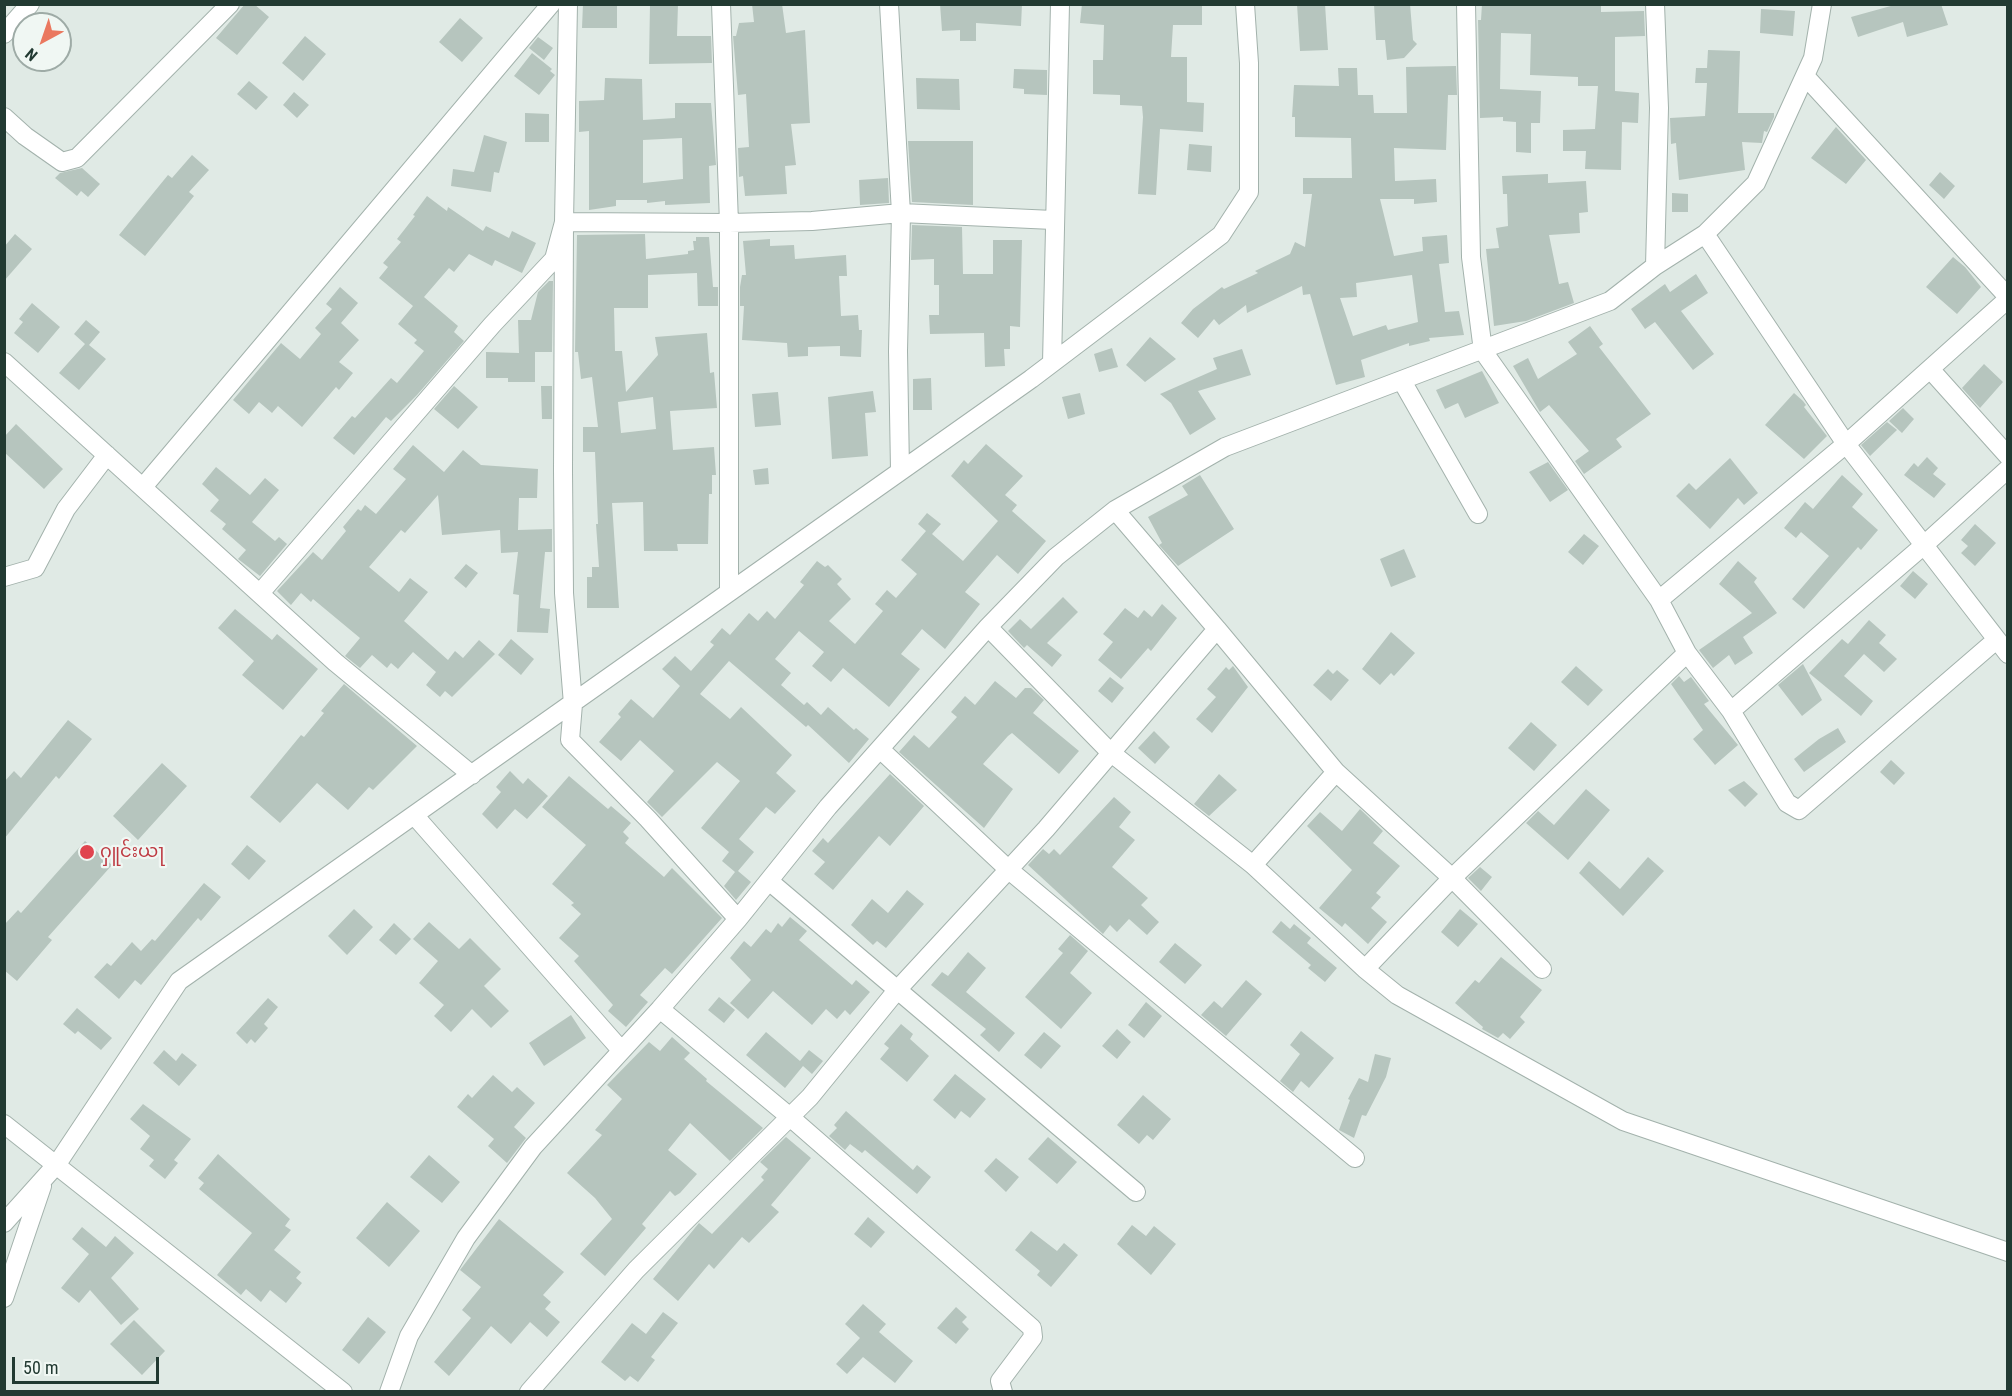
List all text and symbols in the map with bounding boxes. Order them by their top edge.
north arrow [12,12,72,72]
text: N [22,44,41,65]
place label: ႁူင်းယႃ [100,841,164,863]
marker: ႁူင်းယႃ [78,843,96,861]
scale bar [15,1345,162,1383]
text: 50 m [23,1357,58,1378]

